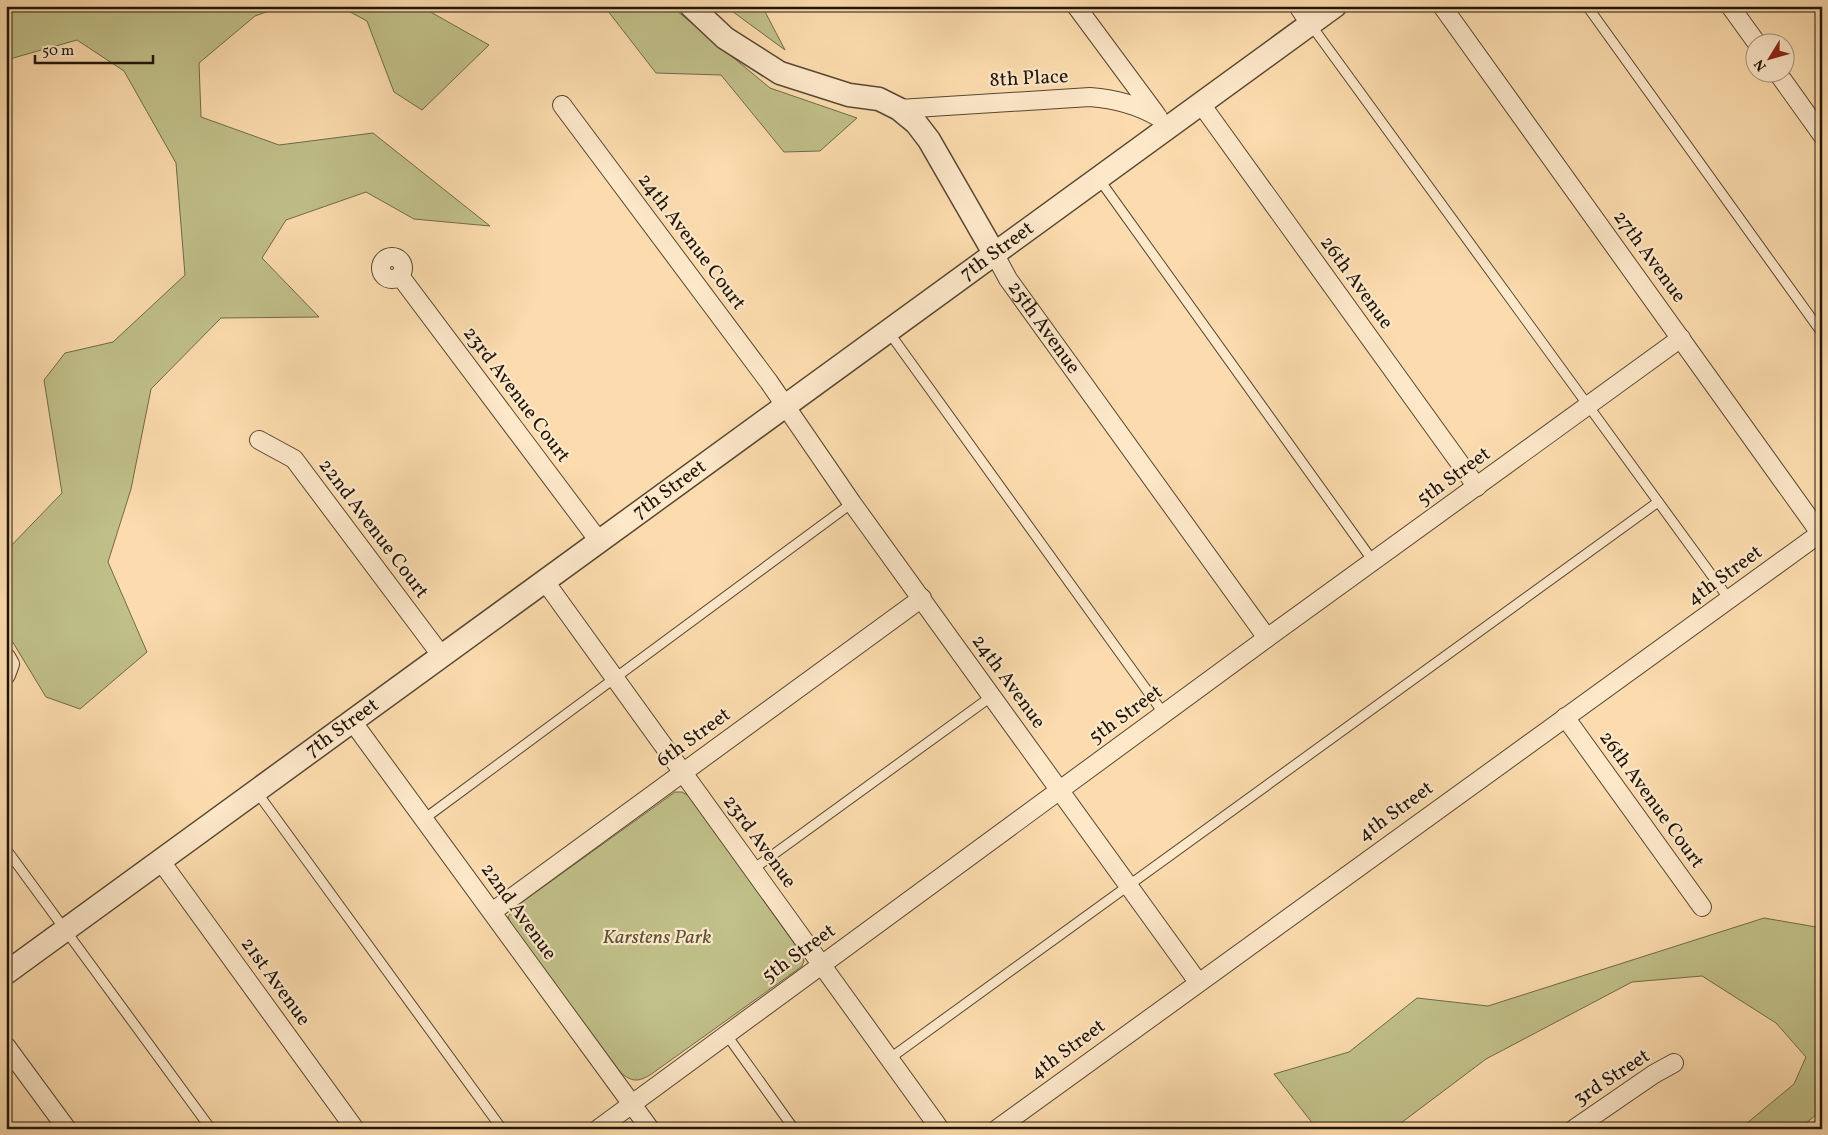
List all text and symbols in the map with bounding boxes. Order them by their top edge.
scale bar [35,32,152,64]
north arrow [1746,32,1796,82]
text: 50 m [42,41,74,62]
text: N [1750,55,1771,75]
street label: 8th Place [989,63,1069,95]
street label: 24th Avenue Court [630,168,752,316]
street label: 27th Avenue [1606,205,1692,309]
street label: 7th Street [955,215,1040,288]
street label: 26th Avenue [1313,231,1399,335]
street label: 25th Avenue [1000,276,1087,380]
street label: 23rd Avenue Court [456,321,576,469]
street label: 5th Street [1411,441,1497,513]
street label: 22nd Avenue Court [311,453,435,605]
street label: 7th Street [627,454,713,526]
street label: 4th Street [1681,539,1769,613]
street label: 24th Avenue [964,629,1052,735]
street label: 5th Street [1083,679,1169,751]
street label: 7th Street [300,692,385,765]
street label: 6th Street [651,702,737,774]
street label: 26th Avenue Court [1592,726,1710,874]
street label: 4th Street [1352,775,1440,849]
street label: 23rd Avenue [715,789,803,895]
street label: 22nd Avenue [473,858,563,966]
street label: 5th Street [756,918,842,990]
park label: Karstens Park [603,924,711,952]
street label: 21st Avenue [233,932,317,1032]
street label: 4th Street [1024,1013,1112,1087]
street label: 3rd Street [1568,1043,1656,1113]

